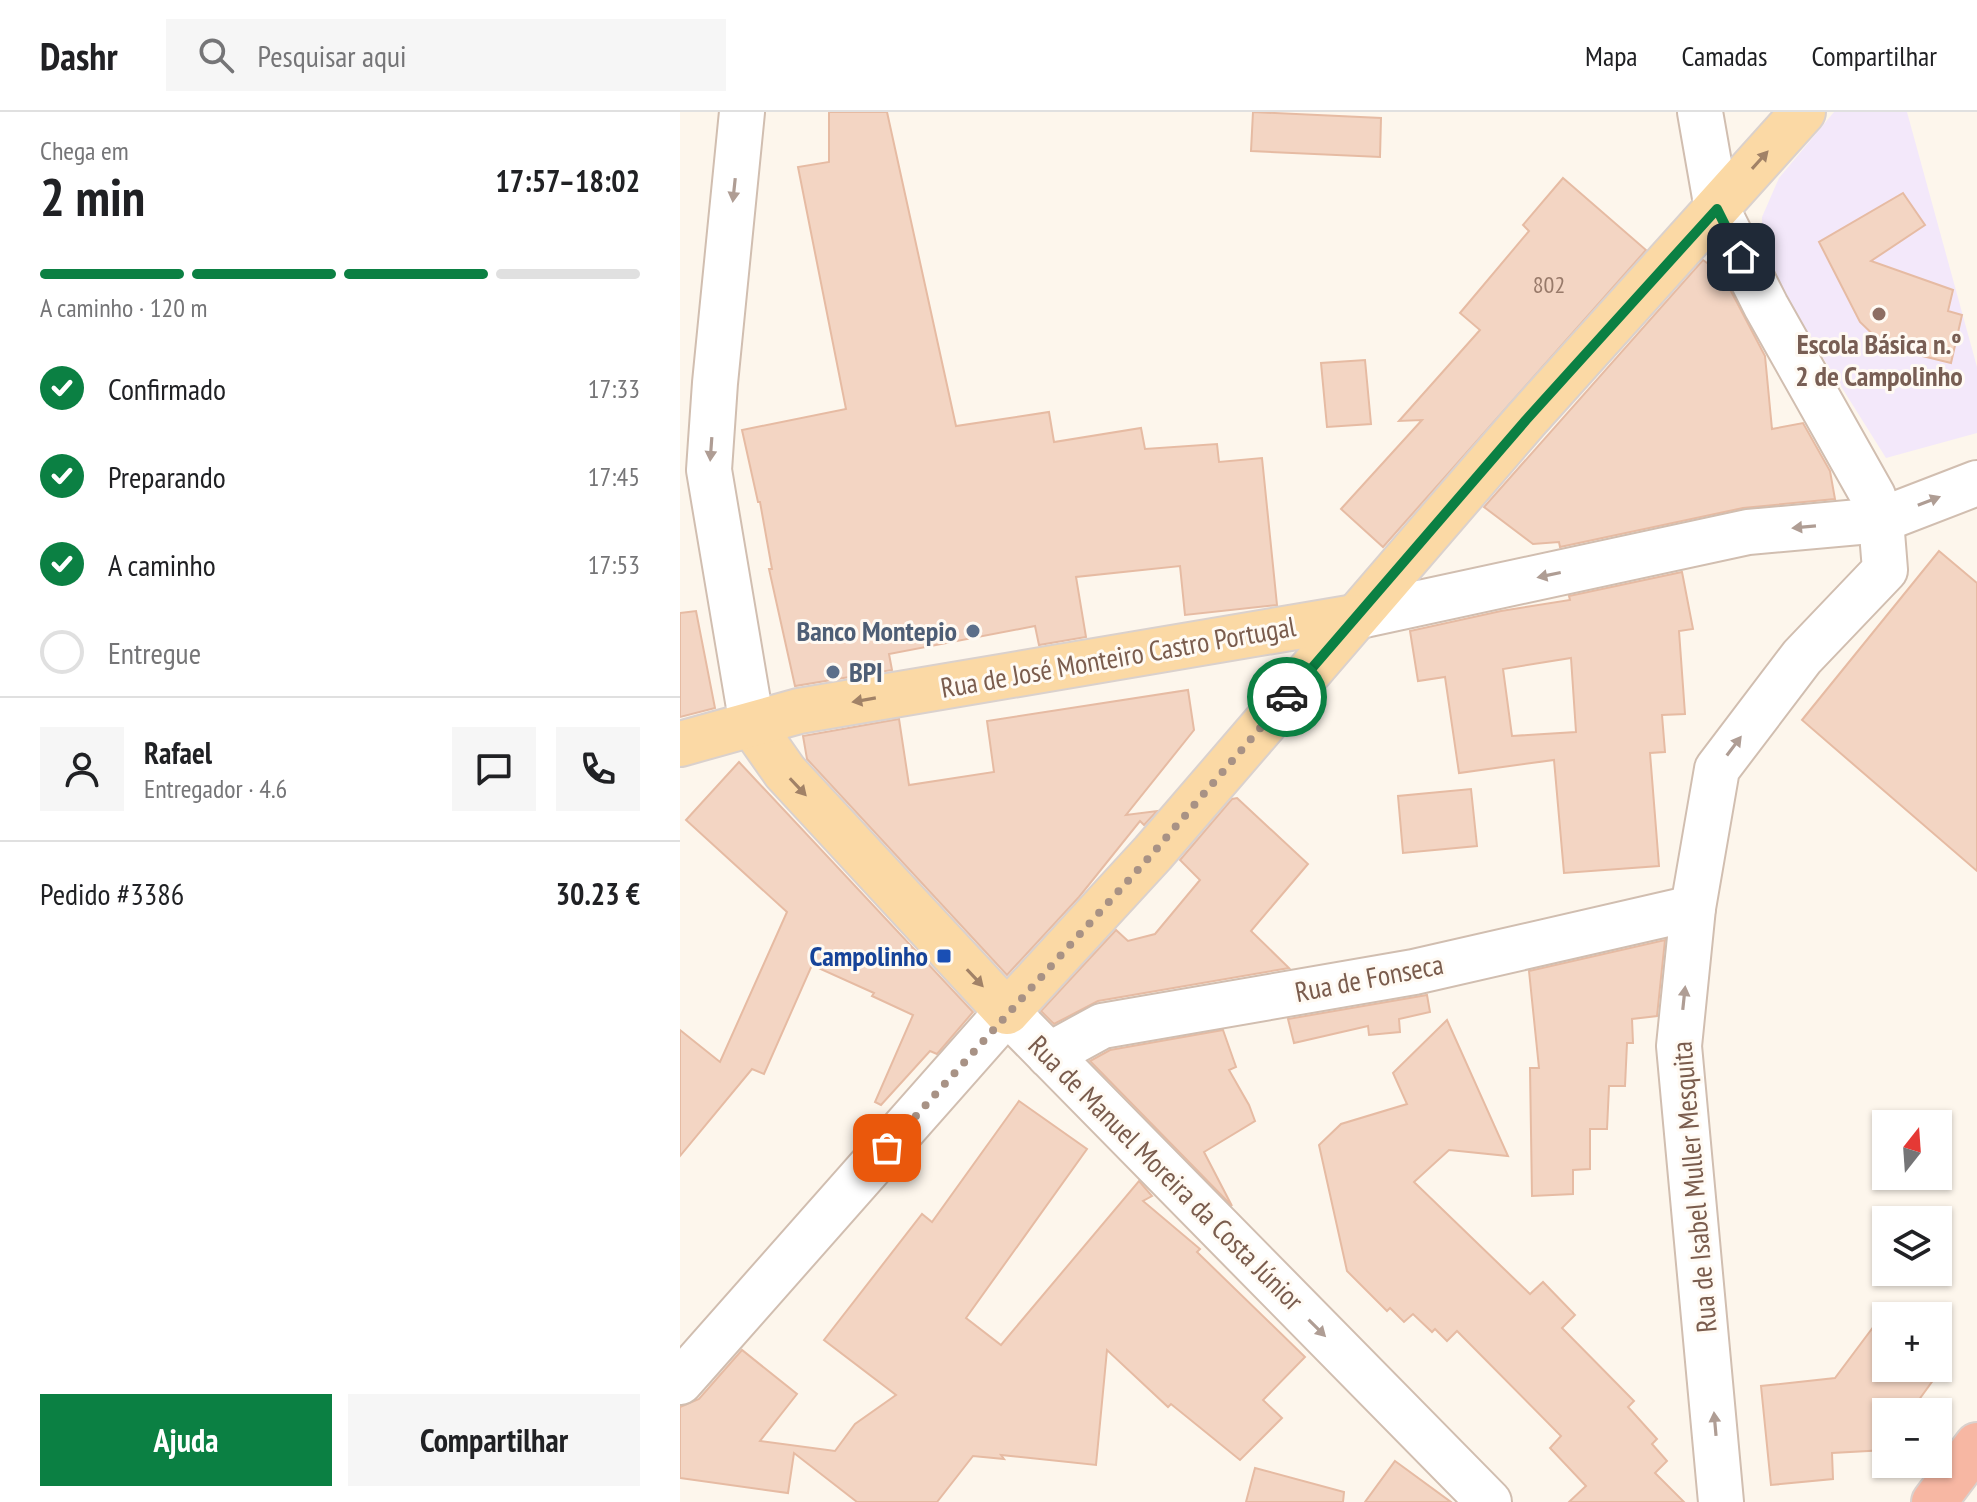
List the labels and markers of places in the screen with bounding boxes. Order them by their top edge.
pin [1707,223,1775,291]
marker: Escola Básica n.º 2 de Campolinho [1870,305,1888,323]
place label: Escola Básica n.º 2 de Campolinho [1795,325,1963,394]
place label: Banco Montepio [796,612,957,649]
marker: Banco Montepio [964,622,982,640]
place label: BPI [849,653,883,690]
marker: BPI [824,663,842,681]
place label: Campolinho [810,937,928,974]
marker: Campolinho [935,947,953,965]
pin [853,1114,921,1182]

